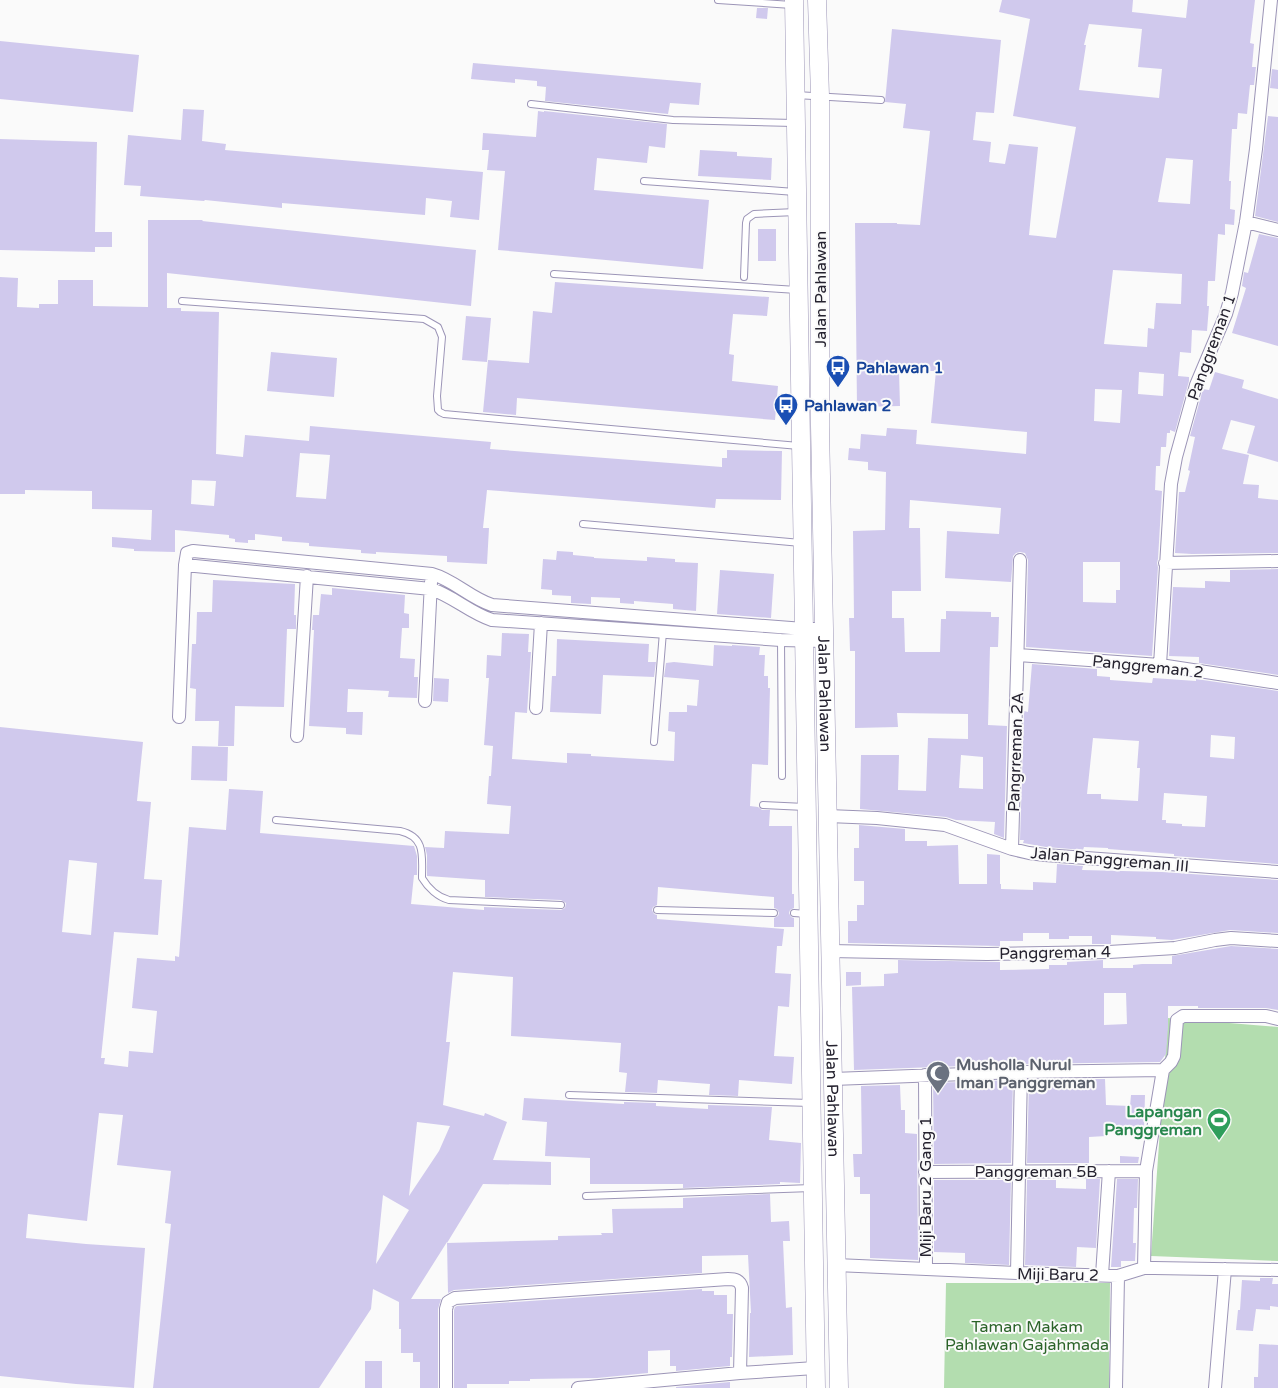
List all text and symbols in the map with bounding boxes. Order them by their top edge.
street label: Jalan Pahlawan [811,231,831,347]
street label: Panggreman 1 [1183,291,1240,403]
bus stop icon: Pahlawan 1 [825,354,851,388]
place label: Pahlawan 1 [856,358,943,378]
bus stop icon: Pahlawan 2 [773,392,799,426]
place label: Pahlawan 2 [804,396,891,416]
street label: Jalan Pahlawan [813,635,835,752]
street label: Panggreman 2 [1091,651,1205,683]
street label: Pangrreman 2A [1004,692,1028,812]
street label: Jalan Panggreman III [1030,843,1190,877]
street label: Panggreman 4 [999,942,1111,964]
street label: Jalan Pahlawan [821,1040,843,1157]
place label: Musholla Nurul Iman Panggreman [956,1055,1096,1093]
mosque icon: Musholla Nurul Iman Panggreman [925,1060,951,1094]
place label: Lapangan Panggreman [1104,1102,1202,1140]
sports icon: Lapangan Panggreman [1206,1107,1232,1141]
street label: Miji Baru 2 Gang 1 [916,1117,936,1257]
street label: Panggreman 5B [975,1162,1097,1182]
street label: Miji Baru 2 [1017,1264,1099,1286]
park label: Taman Makam Pahlawan Gajahmada [945,1317,1109,1355]

